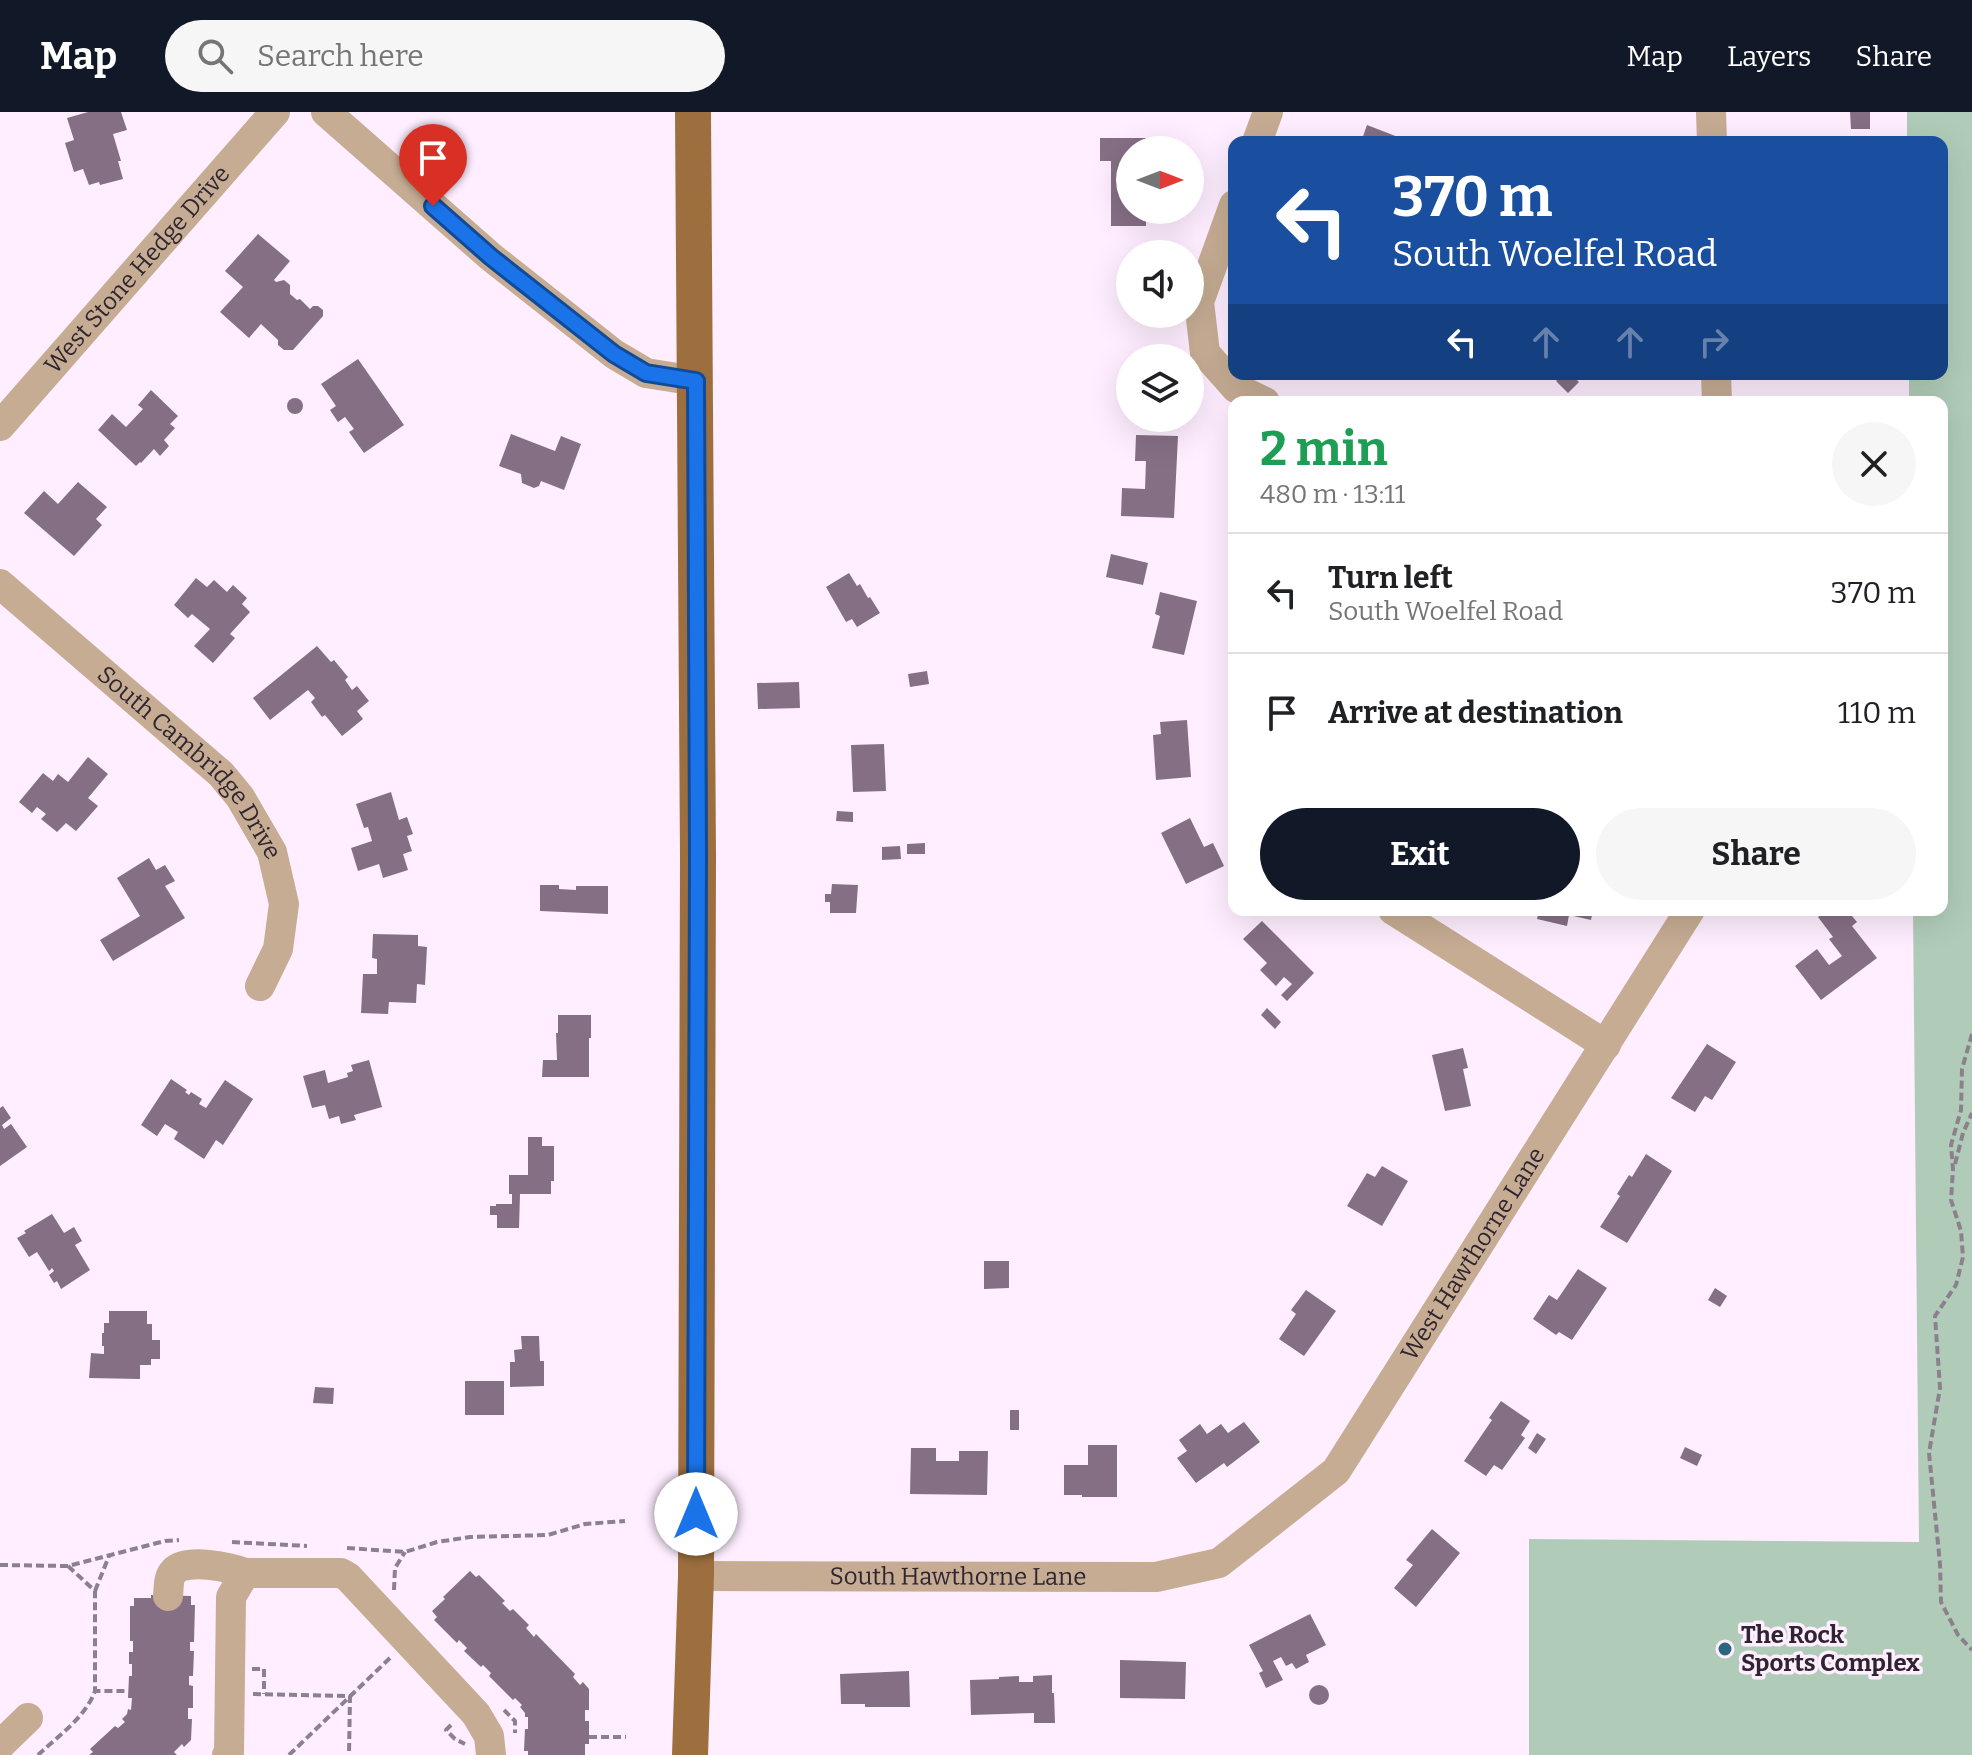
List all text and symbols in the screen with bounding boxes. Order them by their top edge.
search box [165,20,725,92]
text: Map [40,33,117,79]
icon: search [193,34,237,78]
text: Search here [257,38,424,74]
text: Map [1626,40,1683,73]
text: Layers [1727,40,1811,73]
text: Share [1855,40,1932,73]
pin [399,124,467,206]
icon: arrive [411,136,455,180]
north arrow [1116,136,1204,224]
map controls [1116,136,1204,432]
street label: West Stone Hedge Drive [39,160,235,379]
text: 370 m [1392,164,1553,231]
icon: left [1260,168,1364,272]
text: South Woelfel Road [1392,232,1717,276]
button: sound [1116,240,1204,328]
icon: left [1440,320,1484,364]
icon: ahead [1524,320,1568,364]
icon: ahead [1608,320,1652,364]
icon: right [1692,320,1736,364]
button: layers [1116,344,1204,432]
text: 2 min [1260,420,1388,478]
button: close [1832,422,1916,506]
text: 480 m · 13:11 [1260,479,1405,510]
text: Turn left [1328,560,1453,596]
icon: left [1260,571,1304,615]
text: 370 m [1831,575,1916,611]
text: South Woelfel Road [1328,596,1563,627]
street label: South Cambridge Drive [92,660,287,864]
icon: arrive [1260,691,1304,735]
text: Arrive at destination [1328,695,1623,731]
text: 110 m [1838,695,1916,731]
button: Exit [1260,808,1580,900]
button: Share [1596,808,1916,900]
street label: West Hawthorne Lane [1395,1142,1551,1366]
position arrow [654,1472,738,1556]
street label: South Hawthorne Lane [830,1562,1086,1591]
place label: The Rock Sports Complex [1741,1621,1920,1677]
marker: The Rock Sports Complex [1716,1640,1734,1658]

